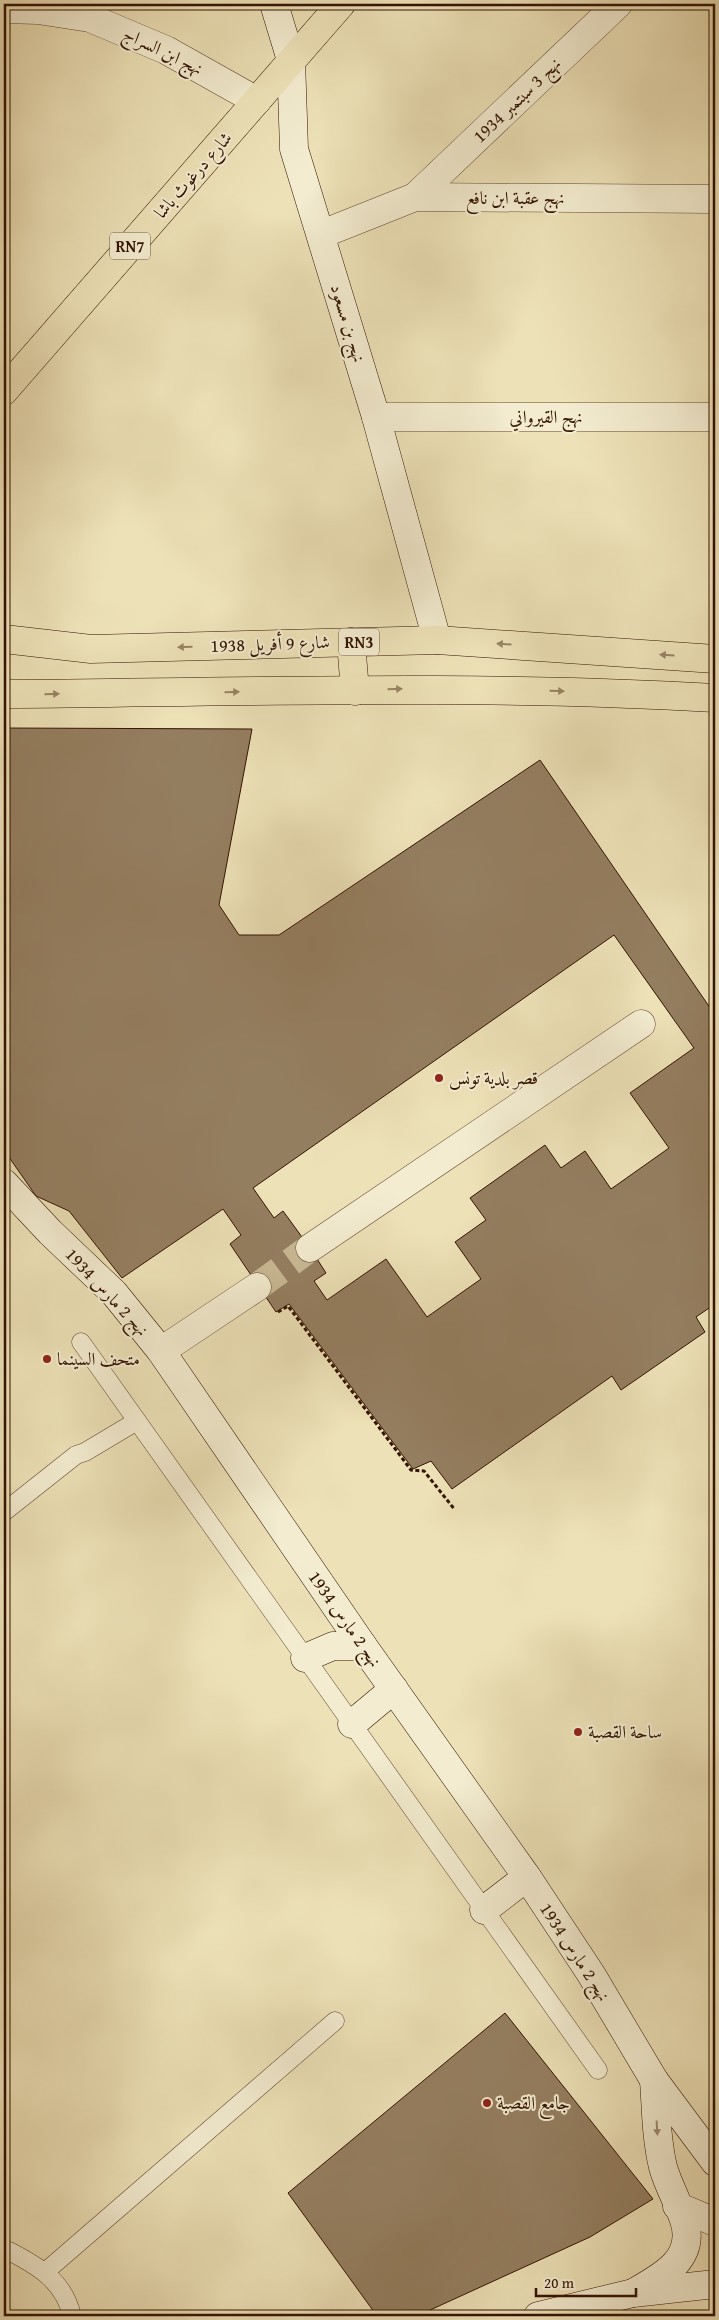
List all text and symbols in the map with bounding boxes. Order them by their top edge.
street label: نهج ابن السراج [117,20,208,84]
street label: نهج 3 سبتمبر 1934 [466,50,569,151]
street label: شارع درغوث باشا [147,125,240,226]
street label: نهج عقبة ابن نافع [466,184,564,214]
road number: RN7 [110,232,150,260]
street label: نهج بن مسعود [321,280,373,366]
street label: نهج القيرواني [509,403,583,433]
street label: شارع 9 أفريل 1938 [210,628,330,661]
road number: RN3 [339,628,379,656]
one-way arrow [496,640,512,648]
one-way arrow [176,643,192,651]
one-way arrow [658,651,674,659]
one-way arrow [387,685,403,693]
one-way arrow [225,688,241,696]
one-way arrow [550,688,566,696]
one-way arrow [45,690,61,698]
place label: قصر بلدية تونس [449,1064,538,1091]
marker: قصر بلدية تونس [433,1072,445,1084]
street label: نهج 2 مارس 1934 [57,1241,156,1344]
place label: متحف السينما [57,1345,140,1372]
marker: متحف السينما [41,1353,53,1365]
street label: نهج 2 مارس 1934 [300,1565,389,1674]
place label: ساحة القصبة [588,1718,662,1745]
marker: ساحة القصبة [572,1726,584,1738]
street label: نهج 2 مارس 1934 [531,1897,617,2008]
place label: جامع القصبة [497,2089,570,2119]
marker: جامع القصبة [481,2097,493,2109]
one-way arrow [653,2120,661,2136]
scale bar [536,2265,636,2297]
text: 20 m [544,2272,575,2293]

